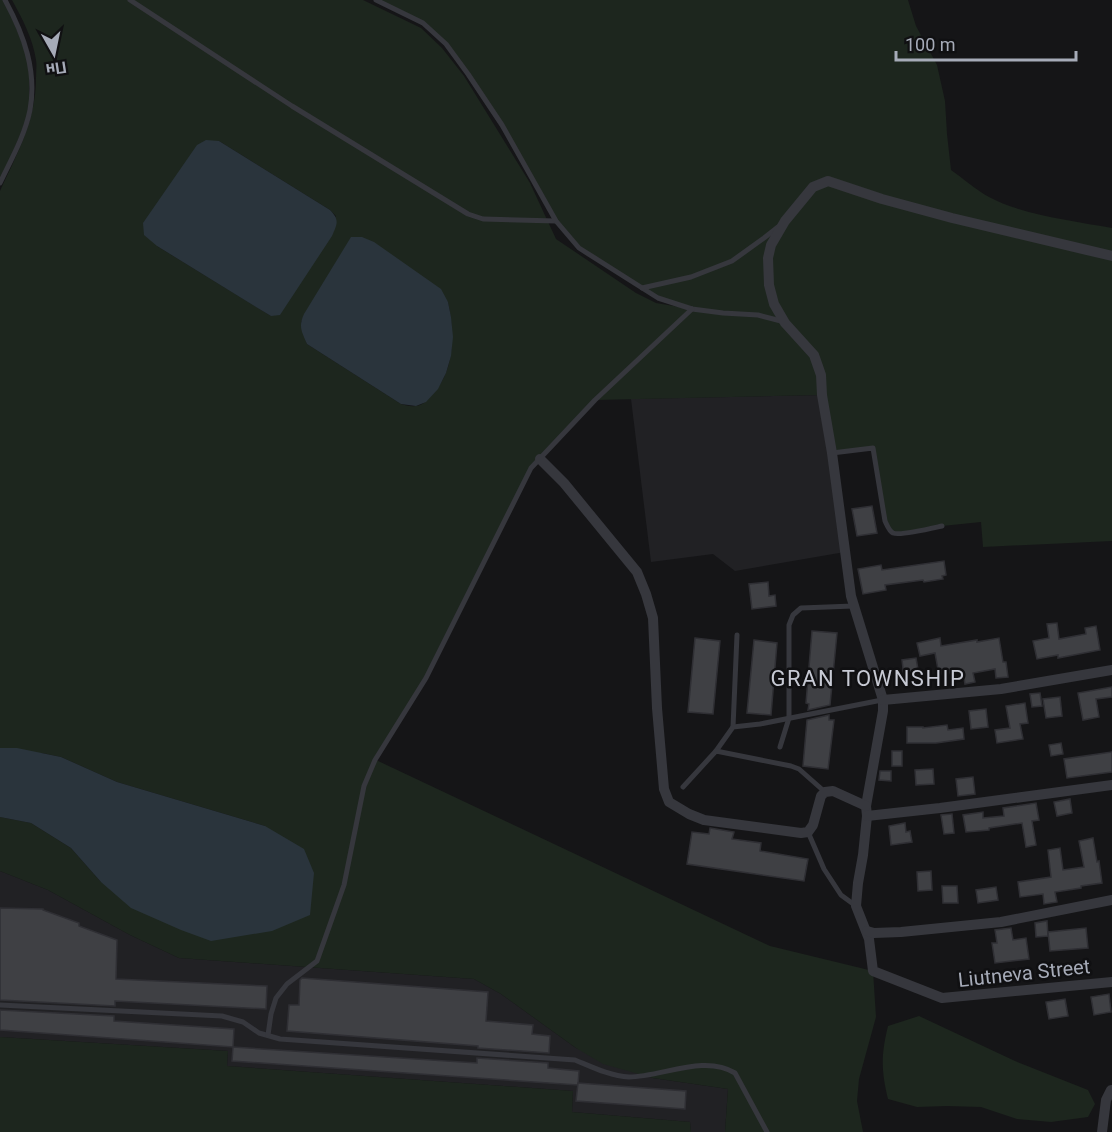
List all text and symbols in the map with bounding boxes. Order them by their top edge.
north arrow [24,24,84,84]
scale bar [896,24,1076,62]
text: 100 m [905,34,956,55]
text: Пн [45,57,68,79]
district label: GRAN TOWNSHIP [771,666,965,691]
street label: Liutneva Street [957,954,1091,992]

